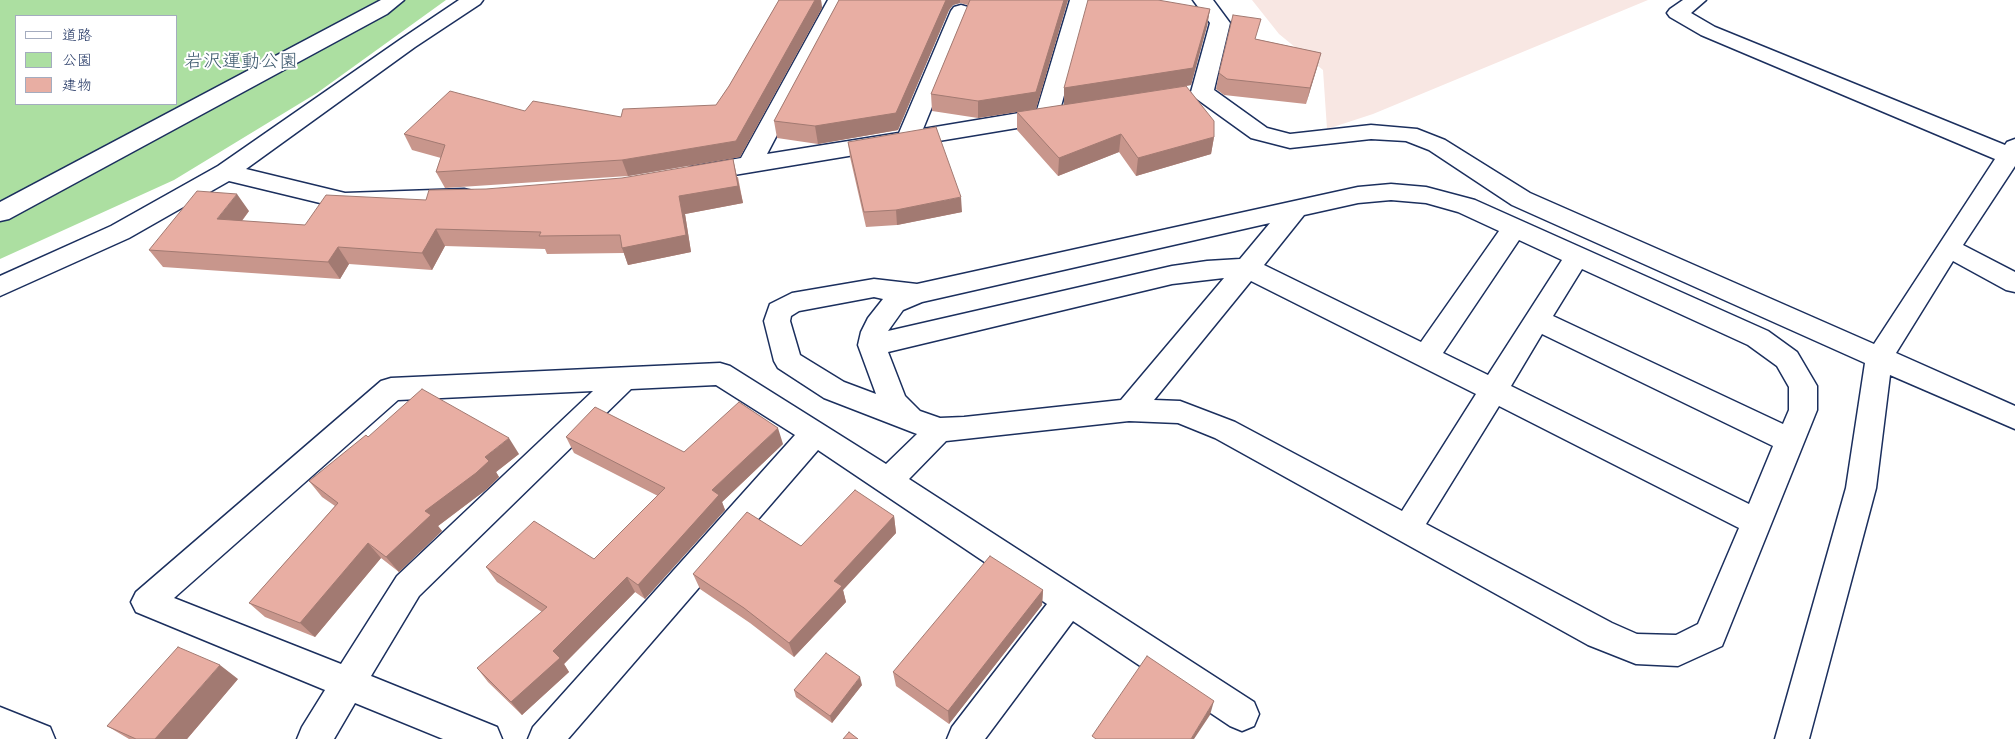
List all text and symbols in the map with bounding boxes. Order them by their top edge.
legend [15,15,178,105]
text: 道路 [62,25,92,47]
text: 公園 [62,50,92,72]
park label: 岩沢運動公園 [184,53,298,75]
text: 建物 [62,75,92,97]

